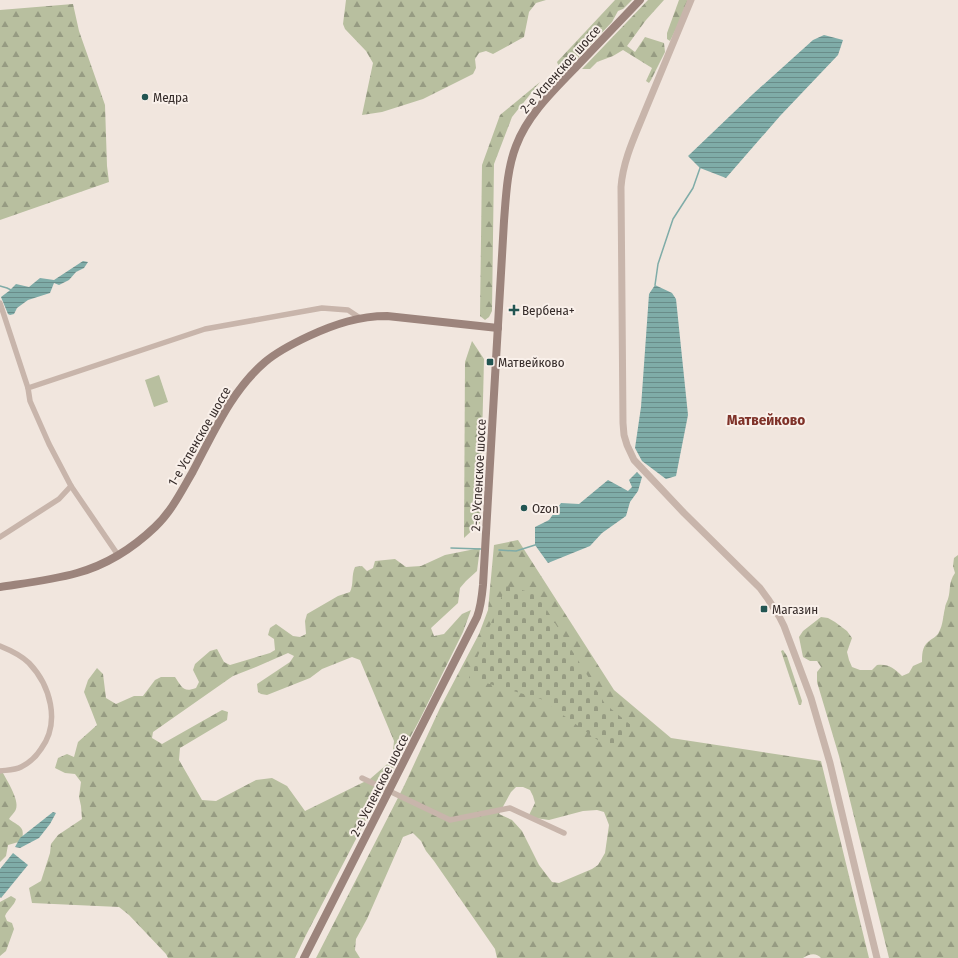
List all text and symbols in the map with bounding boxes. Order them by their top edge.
street label: 2-е Успенское шоссе [517,22,604,116]
place label: Медра [153,90,188,105]
marker: Медра [140,92,150,102]
place label: Вербена+ [522,303,575,318]
marker: Вербена+ [509,305,519,315]
place label: Матвейково [498,355,565,370]
marker: Матвейково [485,357,495,367]
street label: 1-е Успенское шоссе [165,384,234,489]
district label: Матвейково [727,411,805,429]
street label: 2-е Успенское шоссе [468,418,489,532]
place label: Ozon [532,501,559,516]
marker: Ozon [519,503,529,513]
place label: Магазин [772,602,818,617]
marker: Магазин [759,604,769,614]
street label: 2-е Успенское шоссе [347,732,412,839]

